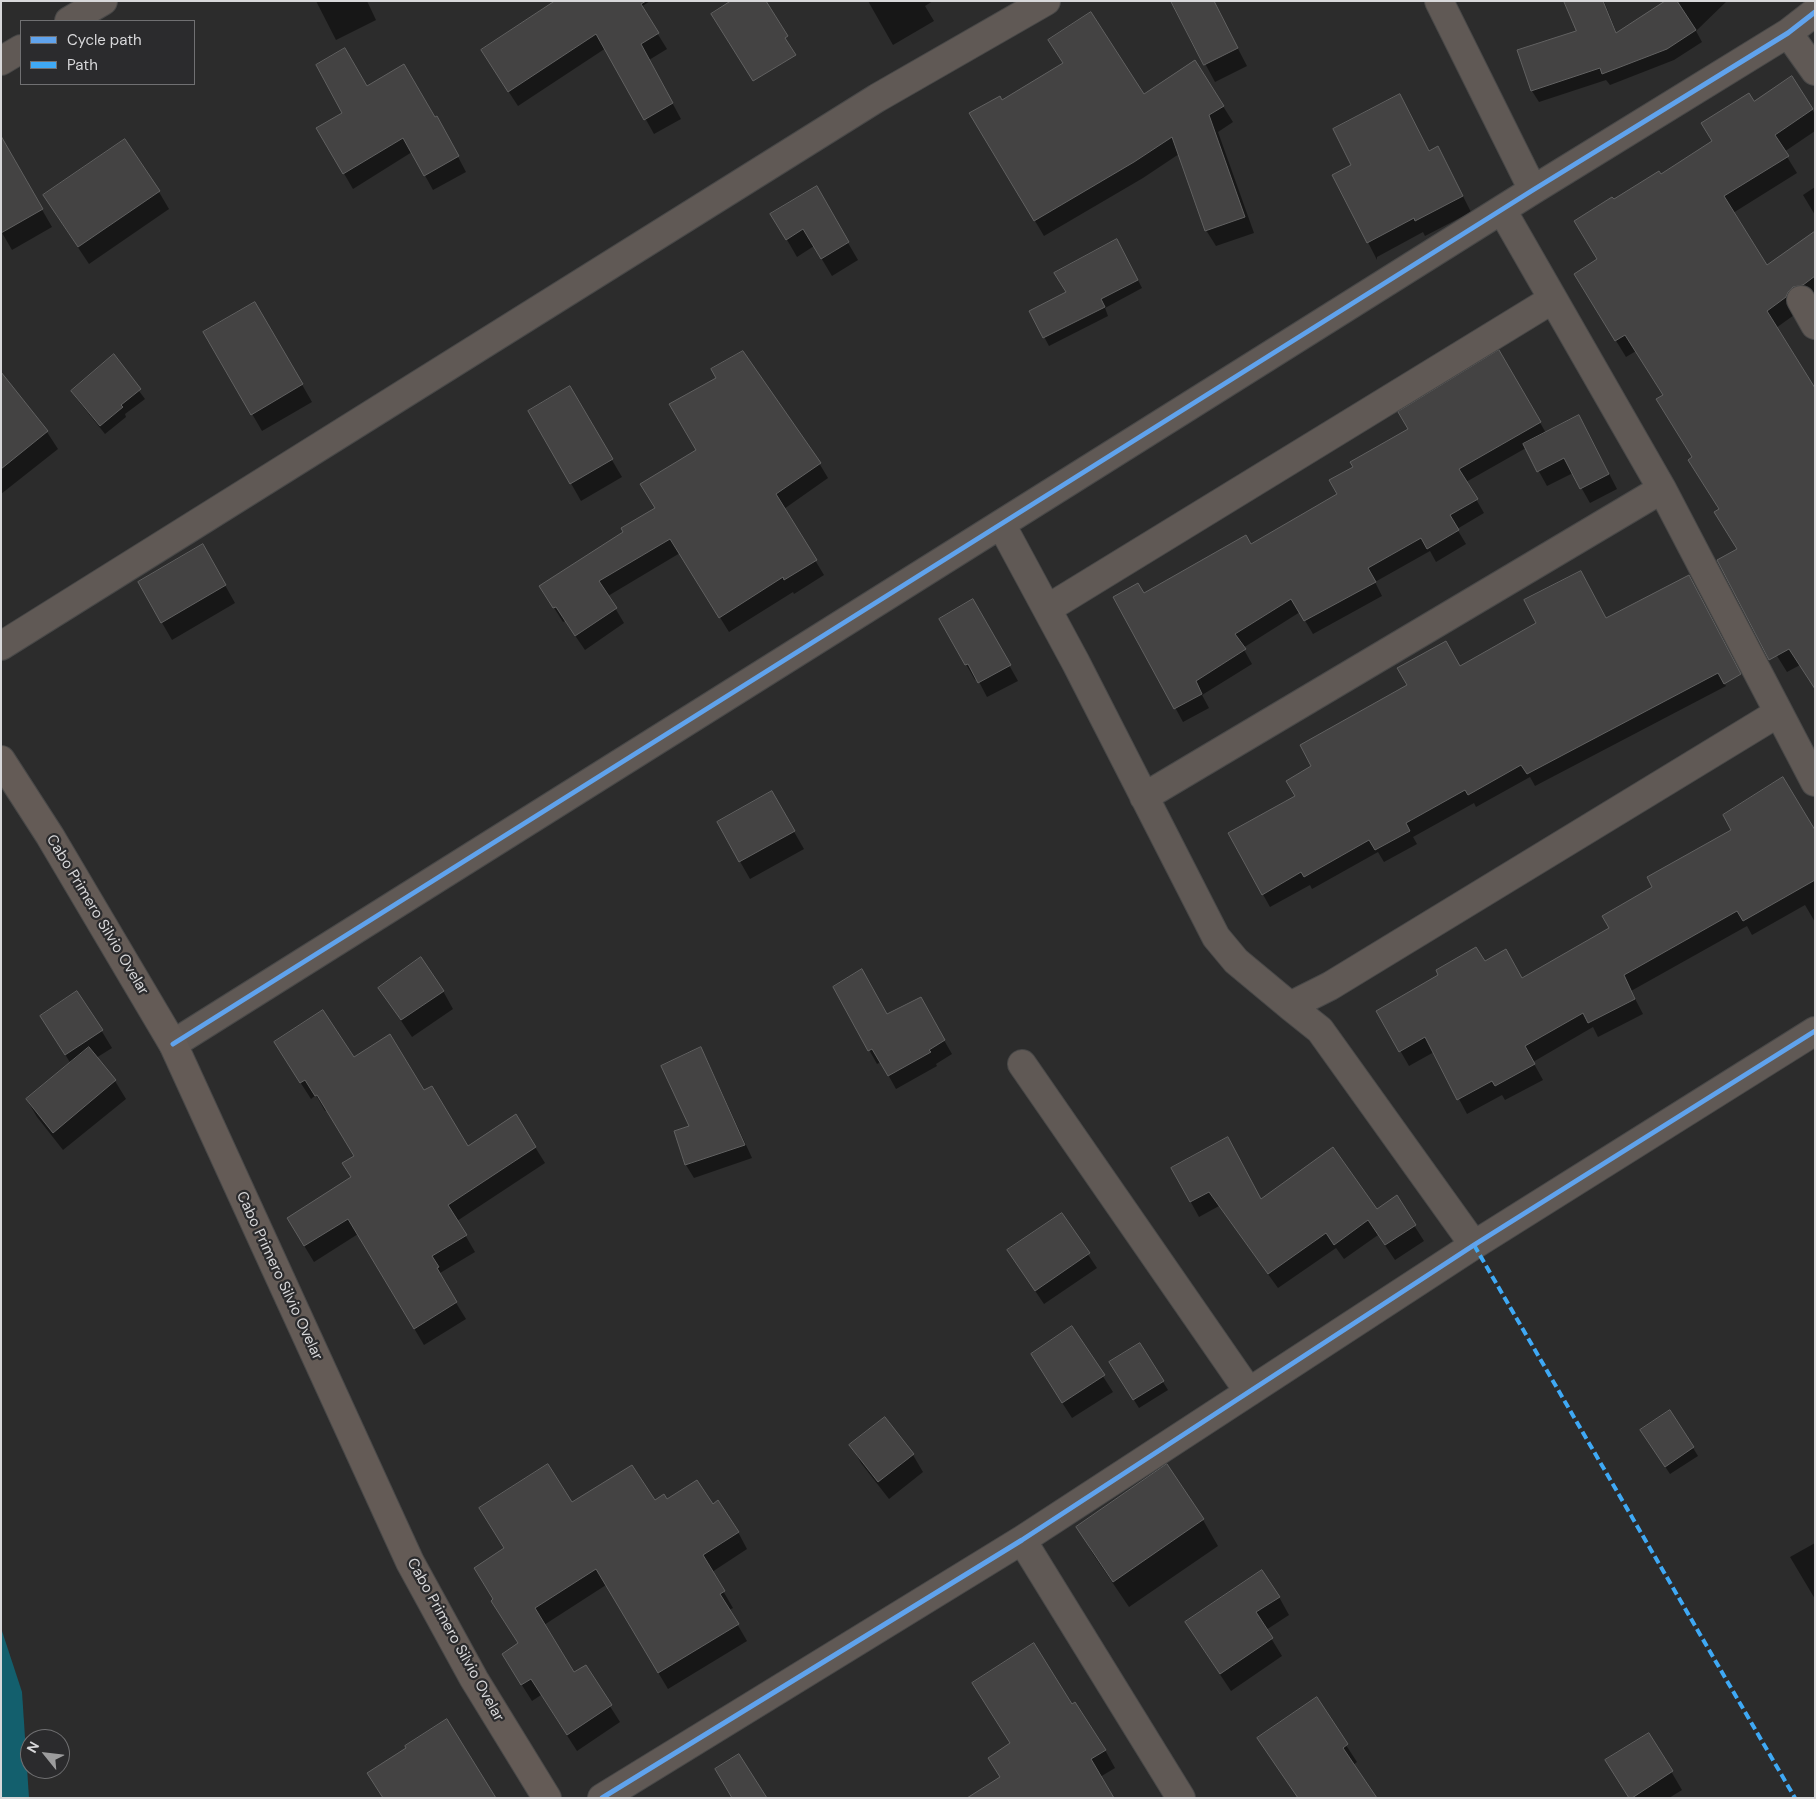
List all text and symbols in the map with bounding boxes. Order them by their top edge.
legend [20,20,195,85]
text: Cycle path [67,30,142,50]
text: Path [67,55,98,75]
street label: Cabo Primero Silvio Ovelar [42,832,152,998]
street label: Cabo Primero Silvio Ovelar [232,1189,326,1363]
street label: Cabo Primero Silvio Ovelar [403,1555,507,1725]
north arrow [20,1729,70,1779]
text: N [22,1738,43,1756]

